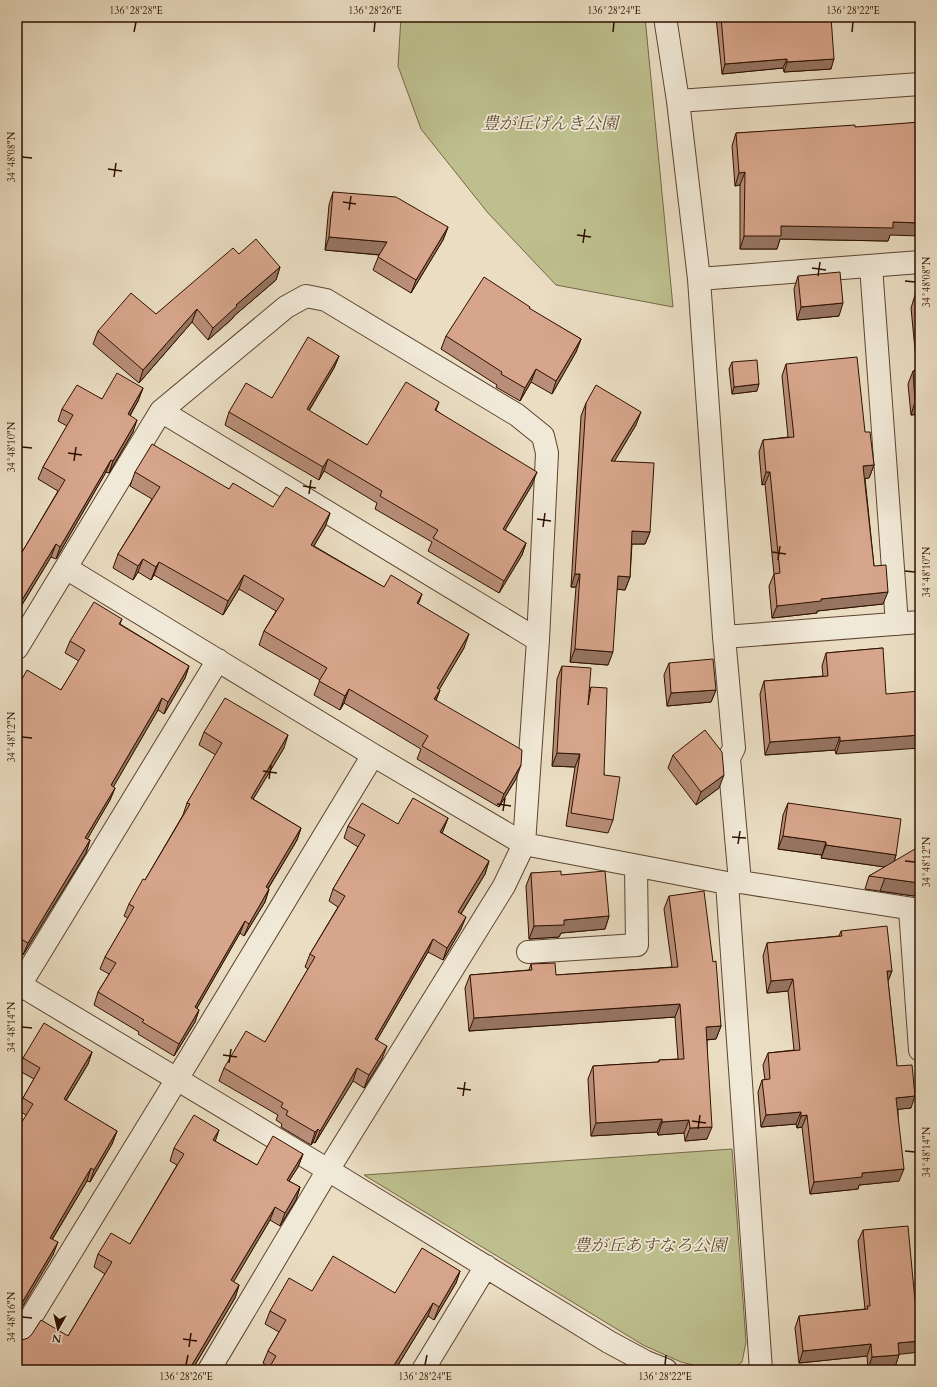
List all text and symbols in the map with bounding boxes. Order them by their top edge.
text: 136°28'28"E [109,4,163,18]
text: 136°28'26"E [348,4,402,18]
text: 136°28'24"E [587,4,641,18]
text: 136°28'22"E [826,4,880,18]
park label: 豊が丘げんき公園 [482,112,621,135]
text: 34°48'08"N [5,131,19,182]
text: 34°48'08"N [920,256,934,307]
text: 34°48'10"N [5,421,19,472]
text: 34°48'10"N [920,546,934,597]
text: 34°48'12"N [5,711,19,762]
text: 34°48'12"N [920,836,934,887]
text: 34°48'14"N [5,1001,19,1052]
text: 34°48'14"N [920,1126,934,1177]
park label: 豊が丘あすなろ公園 [574,1234,729,1257]
text: 34°48'16"N [5,1291,19,1342]
north arrow [38,1309,78,1349]
text: N [50,1330,62,1346]
text: 136°28'26"E [159,1370,213,1384]
text: 136°28'24"E [398,1370,452,1384]
text: 136°28'22"E [638,1370,692,1384]

